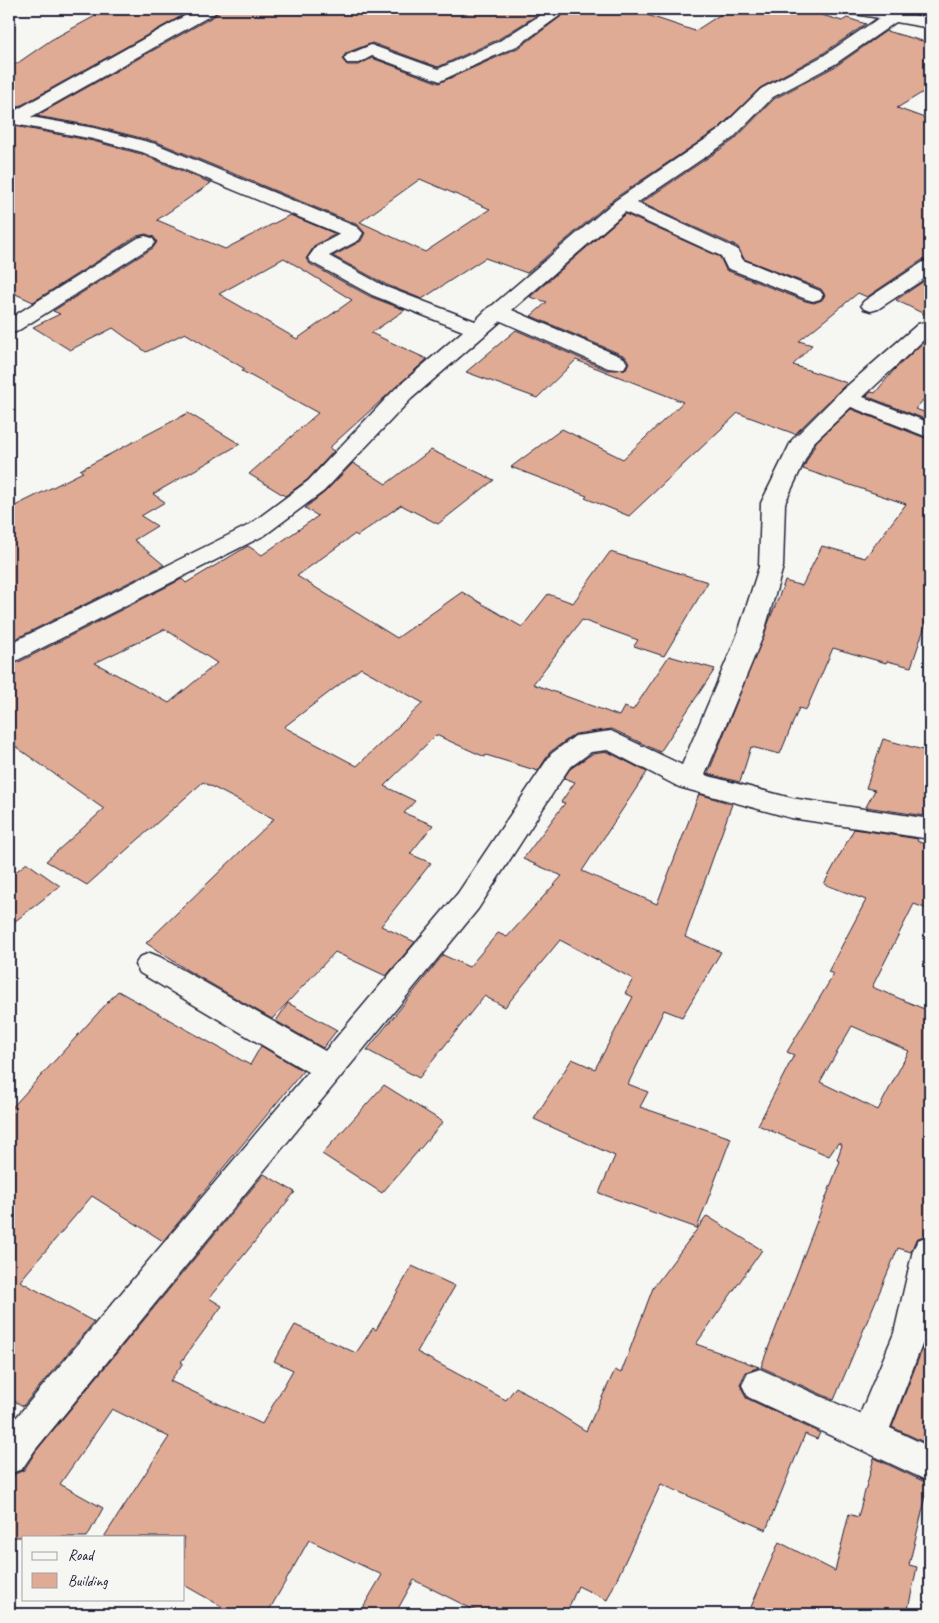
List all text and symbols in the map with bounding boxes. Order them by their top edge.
legend [22,1536,185,1600]
text: Road [68,1546,95,1565]
text: Building [68,1572,108,1591]

